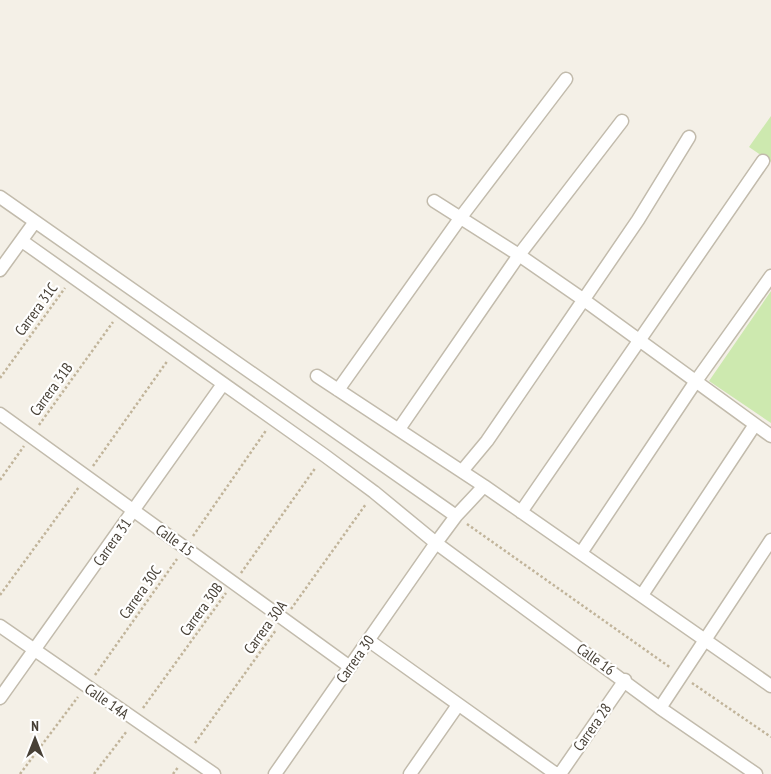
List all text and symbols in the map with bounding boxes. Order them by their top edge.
street label: Carrera 31C [10,279,62,339]
street label: Carrera 31B [25,359,77,419]
street label: Carrera 31 [89,514,135,570]
street label: Calle 15 [152,520,198,560]
street label: Carrera 30C [115,562,165,622]
street label: Carrera 30B [175,579,227,639]
street label: Carrera 30A [239,596,291,657]
street label: Carrera 30 [332,631,378,687]
street label: Calle 16 [573,639,619,679]
street label: Calle 14A [81,679,134,724]
street label: Carrera 28 [569,699,615,755]
north arrow [10,714,60,764]
text: N [31,717,39,735]

